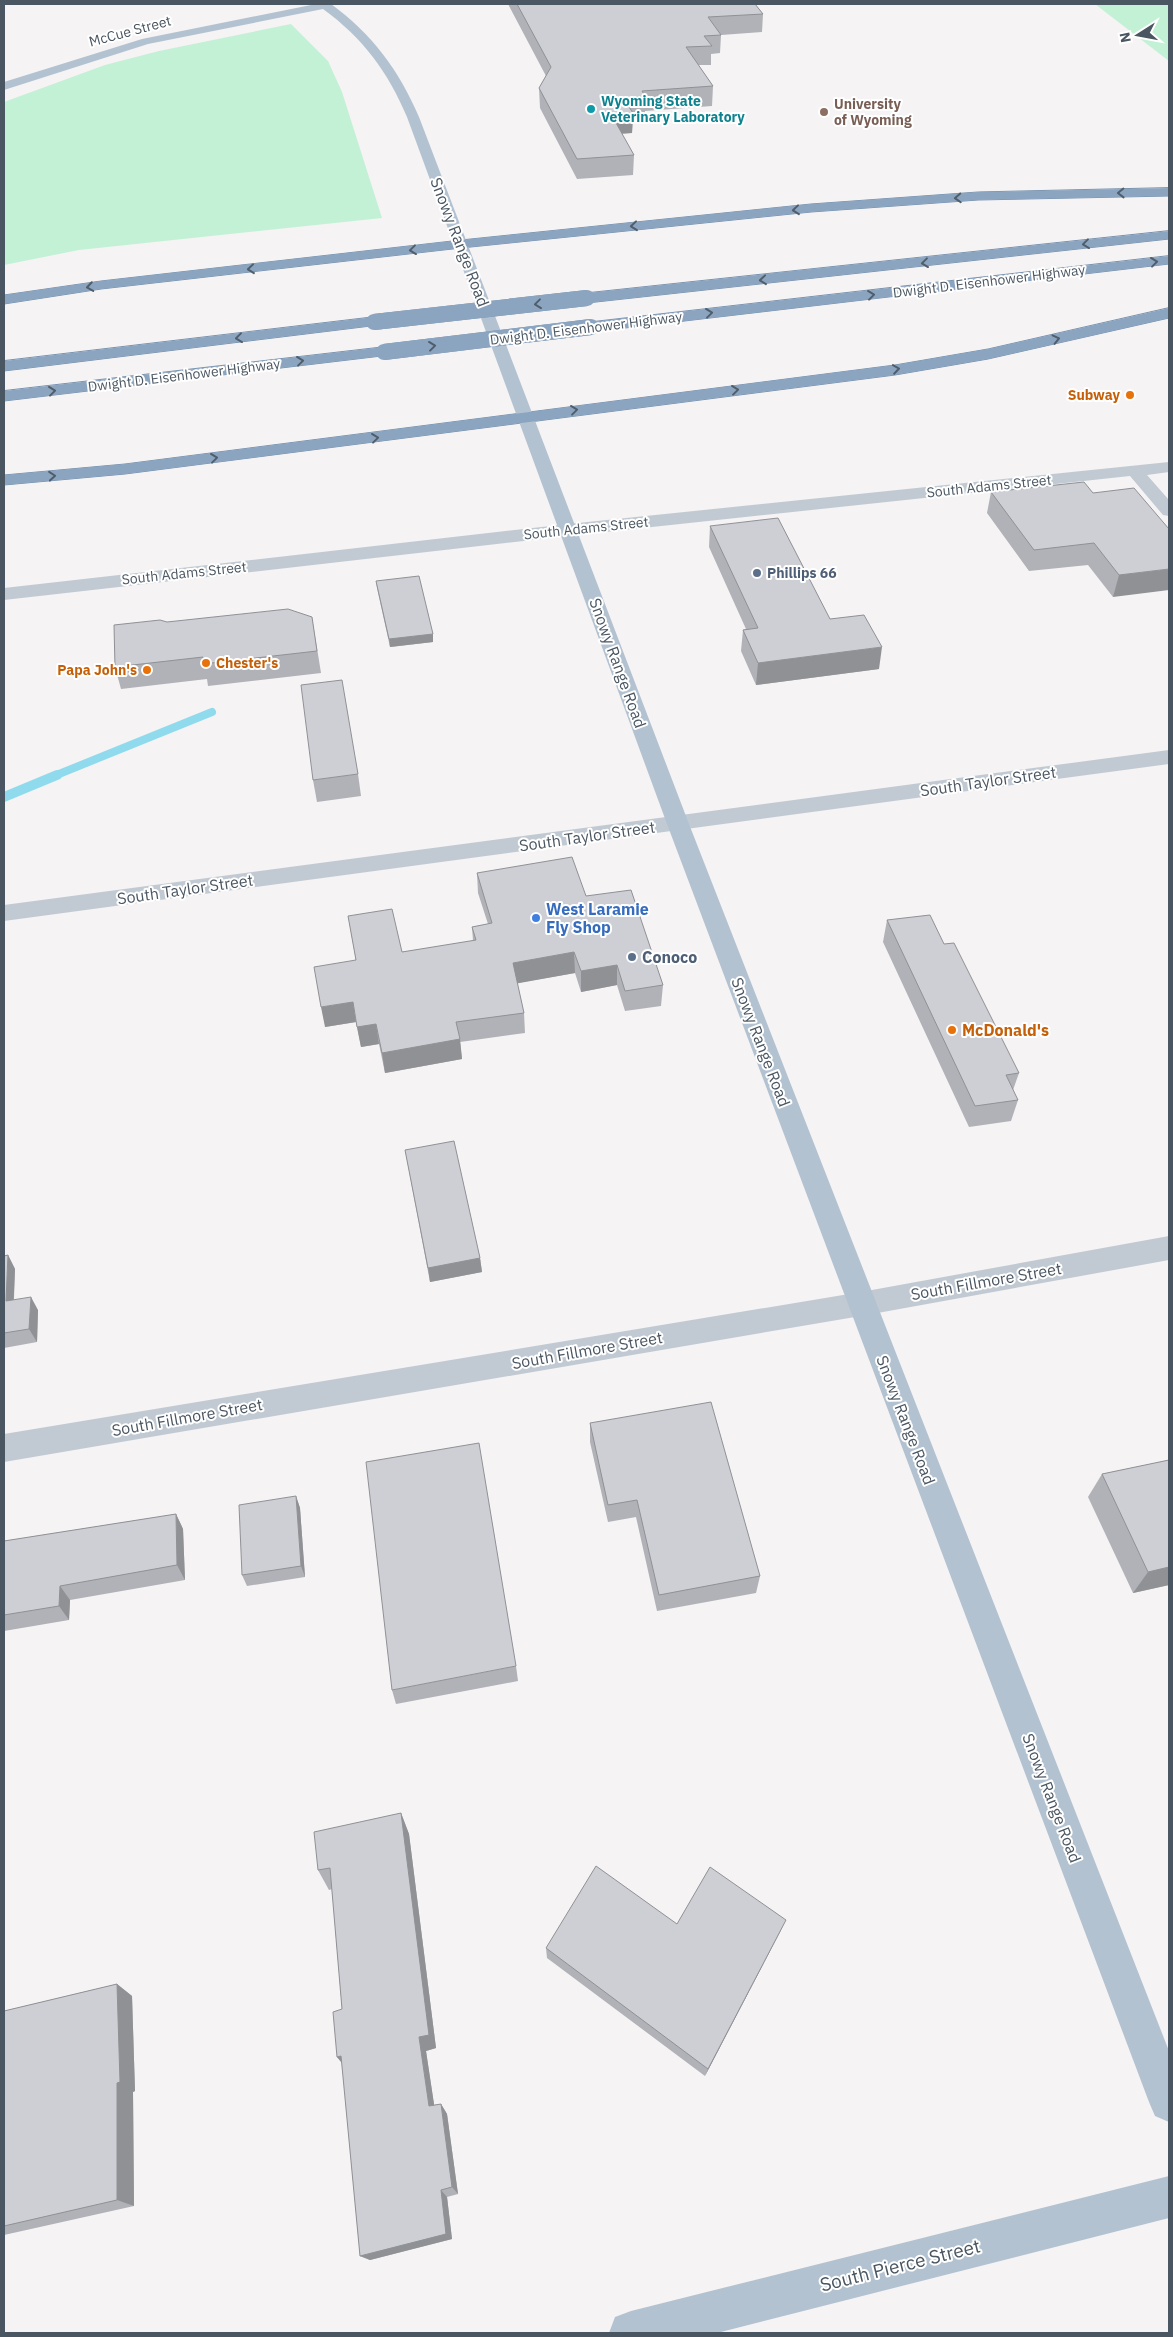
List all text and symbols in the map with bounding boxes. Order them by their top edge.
north arrow [1113,10,1163,60]
street label: McCue Street [87,11,173,51]
text: N [1115,31,1135,44]
place label: Wyoming State Veterinary Laboratory [601,92,745,126]
place label: University of Wyoming [834,95,912,129]
marker: Wyoming State Veterinary Laboratory [585,103,597,115]
marker: University of Wyoming [818,106,830,118]
street label: Snowy Range Road [426,175,494,309]
one-way arrow [1116,188,1124,198]
one-way arrow [954,192,962,203]
one-way arrow [792,204,800,215]
one-way arrow [630,220,638,231]
one-way arrow [1082,238,1090,249]
one-way arrow [408,244,416,255]
one-way arrow [920,257,928,268]
one-way arrow [1150,257,1158,268]
street label: Dwight D. Eisenhower Highway [892,260,1086,302]
one-way arrow [247,263,255,274]
one-way arrow [759,274,767,285]
one-way arrow [86,281,94,292]
one-way arrow [867,290,875,301]
one-way arrow [534,298,542,309]
street label: Dwight D. Eisenhower Highway [489,307,683,349]
one-way arrow [706,308,714,319]
one-way arrow [235,332,243,343]
one-way arrow [1051,334,1060,345]
one-way arrow [429,341,437,352]
street label: Dwight D. Eisenhower Highway [87,354,281,396]
one-way arrow [297,356,305,367]
one-way arrow [892,365,901,375]
one-way arrow [731,385,739,396]
one-way arrow [48,386,56,397]
place label: Subway [1068,386,1121,404]
marker: Subway [1124,389,1136,401]
one-way arrow [570,405,578,416]
one-way arrow [371,433,379,443]
one-way arrow [210,453,218,464]
one-way arrow [49,470,57,481]
street label: South Adams Street [926,470,1052,502]
street label: South Adams Street [523,512,649,544]
street label: South Adams Street [121,557,247,589]
place label: Phillips 66 [767,564,837,582]
marker: Phillips 66 [751,567,763,579]
street label: Snowy Range Road [585,595,651,731]
place label: Chester's [216,654,278,672]
marker: Chester's [200,657,212,669]
place label: Papa John's [57,661,137,679]
marker: Papa John's [141,664,153,676]
street label: South Taylor Street [919,762,1057,800]
street label: South Taylor Street [518,817,656,855]
street label: South Taylor Street [116,870,254,908]
place label: West Laramie Fly Shop [546,899,649,937]
marker: West Laramie Fly Shop [530,912,542,924]
place label: Conoco [642,947,697,967]
marker: Conoco [626,951,638,963]
street label: Snowy Range Road [727,975,795,1109]
place label: McDonald's [962,1020,1049,1040]
marker: McDonald's [946,1024,958,1036]
street label: South Fillmore Street [909,1258,1063,1304]
street label: South Fillmore Street [510,1327,664,1373]
street label: Snowy Range Road [872,1353,940,1487]
street label: South Fillmore Street [110,1394,264,1440]
street label: Snowy Range Road [1018,1731,1086,1865]
street label: South Pierce Street [817,2233,983,2297]

